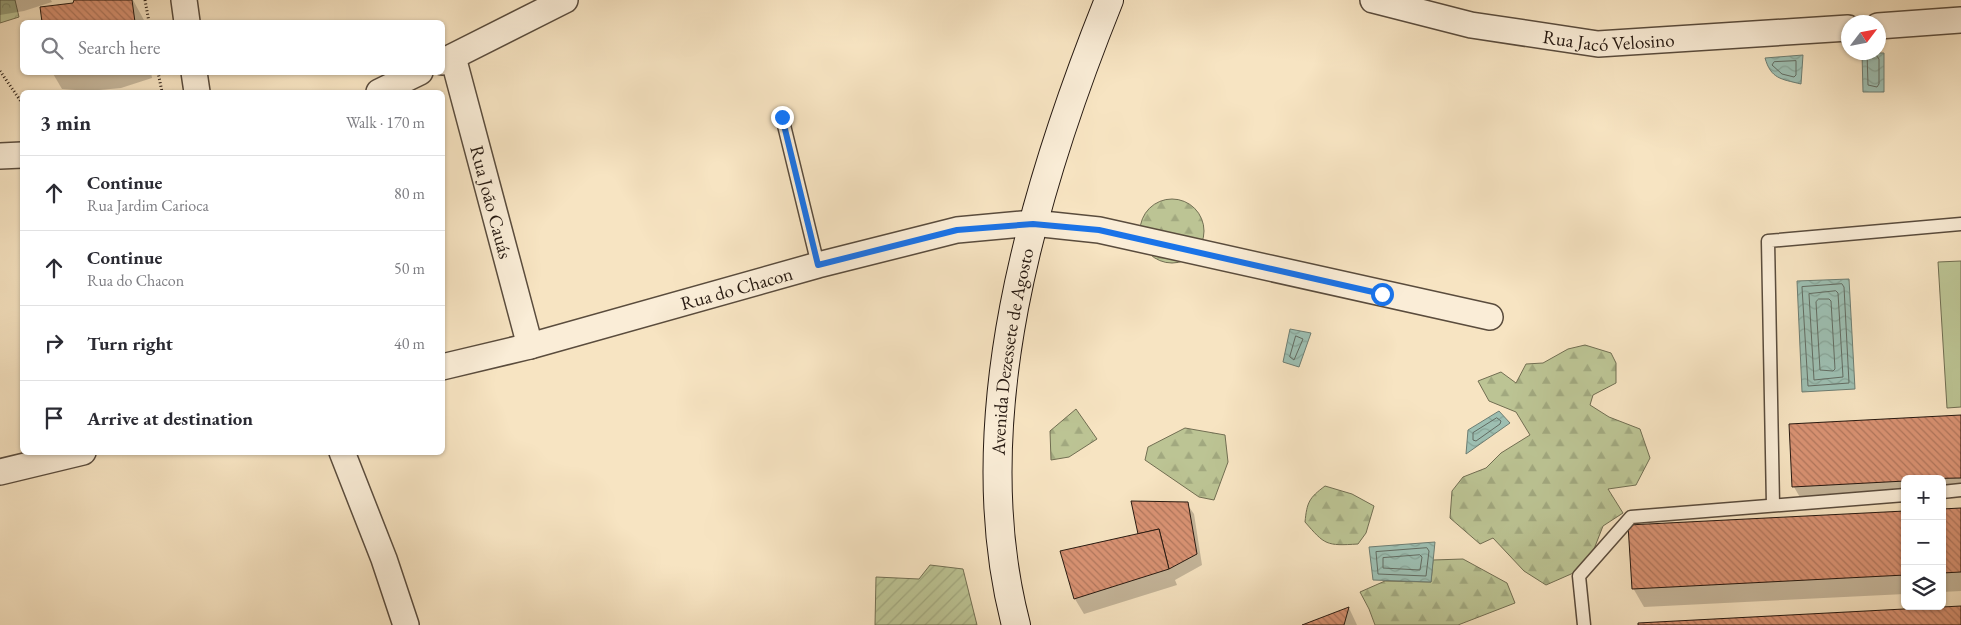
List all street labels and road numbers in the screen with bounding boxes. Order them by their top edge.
street label: Rua Jacó Velosino [1541,23,1675,57]
street label: Rua João Cauás [465,143,519,261]
street label: Avenida Dezessete de Agosto [985,245,1039,457]
street label: Rua do Chacon [678,260,796,316]

